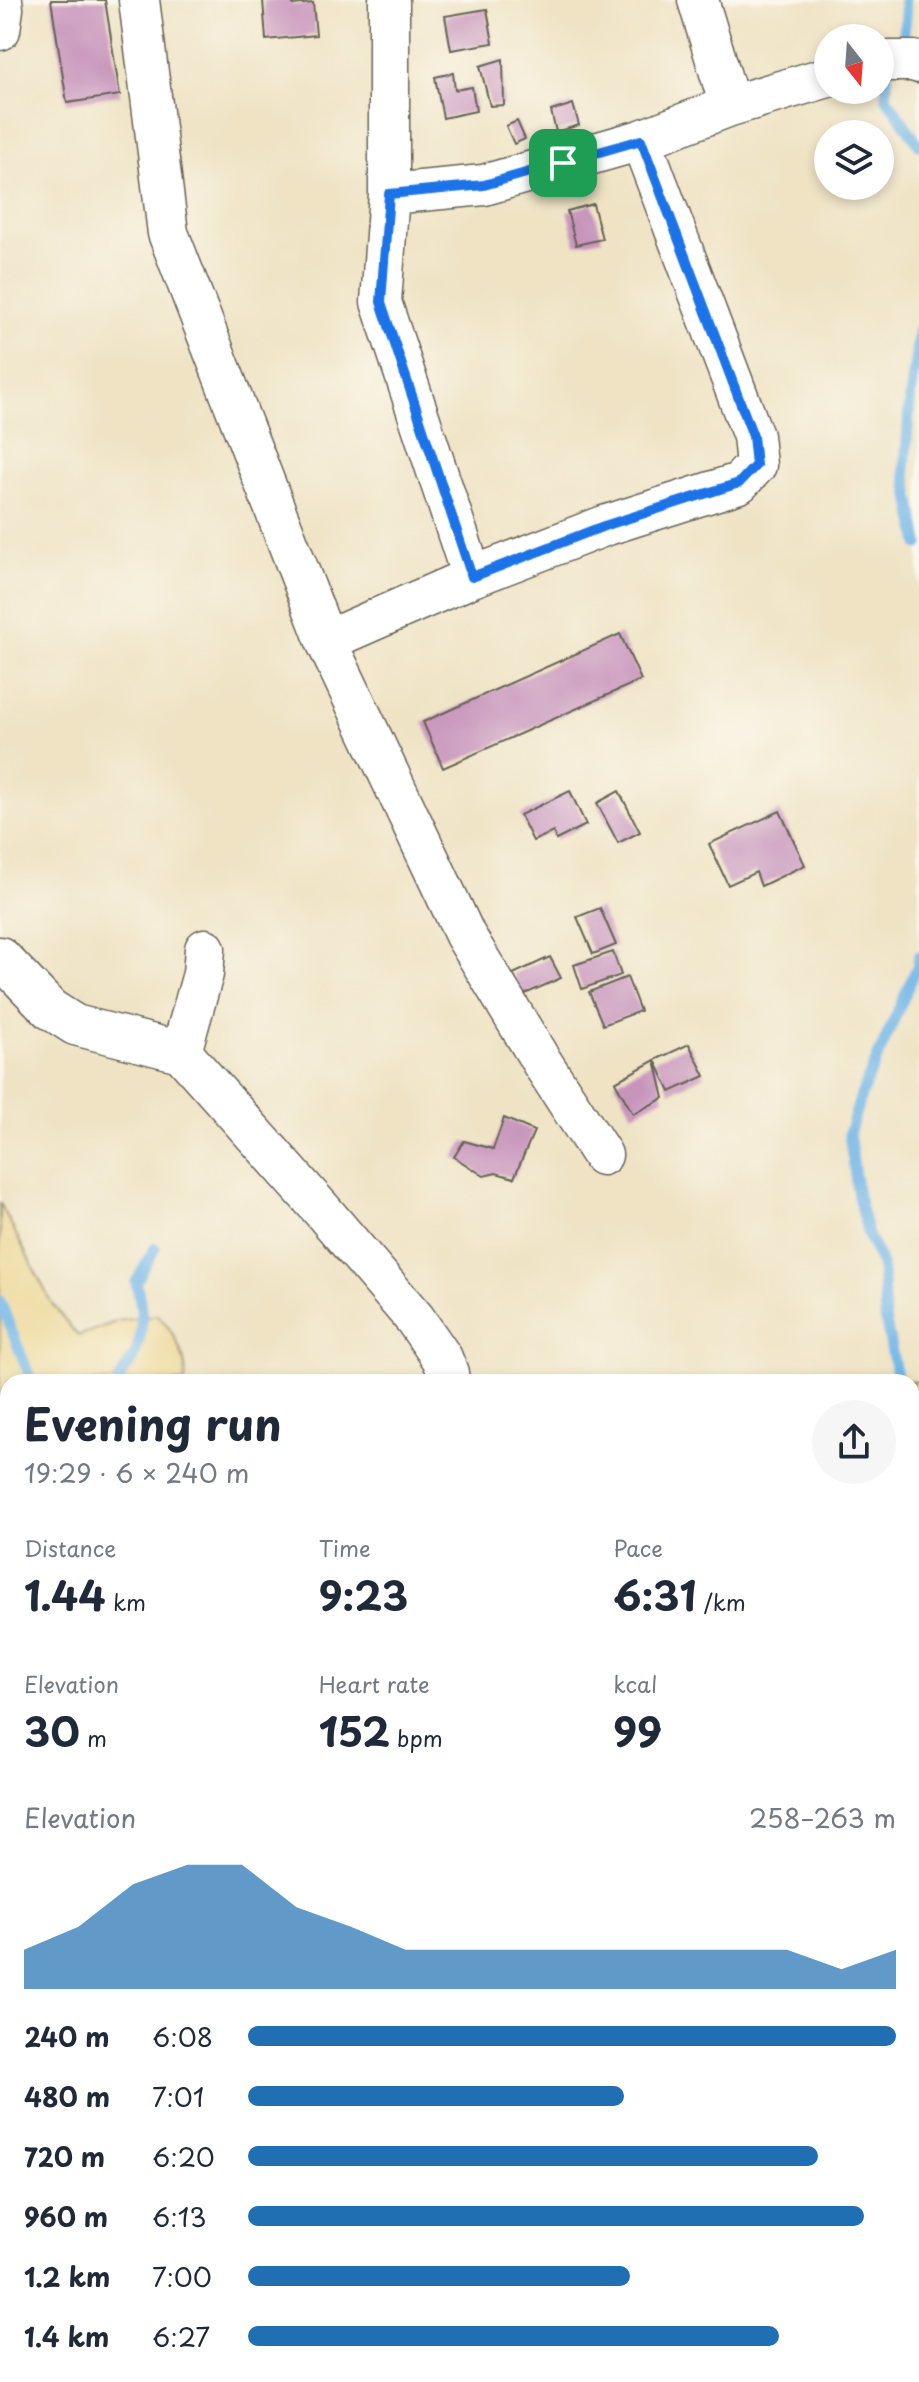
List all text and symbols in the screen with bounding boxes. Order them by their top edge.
north arrow [814,24,894,104]
map controls [814,24,894,200]
button: layers [814,120,894,200]
pin [529,129,597,197]
icon: arrive [541,141,585,185]
text: Evening run [24,1390,282,1456]
button: share [812,1400,896,1484]
text: 19:29 · 6 × 240 m [24,1453,249,1492]
text: Distance [24,1531,116,1564]
text: Time [319,1531,371,1564]
text: Pace [613,1531,663,1564]
text: 1.44 [24,1564,106,1625]
text: 9:23 [319,1564,408,1625]
text: 6:31 [613,1564,697,1625]
text: km [106,1585,146,1618]
text: /km [697,1585,746,1618]
text: Elevation [24,1667,119,1700]
text: Heart rate [319,1667,430,1700]
text: kcal [613,1667,657,1700]
text: 30 [24,1700,80,1761]
text: 152 [319,1700,390,1761]
text: 99 [613,1700,662,1761]
text: m [80,1721,107,1754]
text: bpm [390,1721,443,1754]
text: Elevation [24,1798,136,1837]
text: 258–263 m [749,1798,896,1837]
text: 240 m [24,2017,109,2056]
text: 6:08 [152,2017,213,2056]
text: 480 m [24,2077,110,2116]
text: 7:01 [152,2077,205,2116]
text: 720 m [24,2137,105,2176]
text: 6:20 [152,2137,215,2176]
text: 960 m [24,2197,108,2236]
text: 6:13 [152,2197,207,2236]
text: 1.2 km [24,2257,110,2296]
text: 7:00 [152,2257,212,2296]
text: 1.4 km [24,2317,109,2356]
text: 6:27 [152,2317,210,2356]

